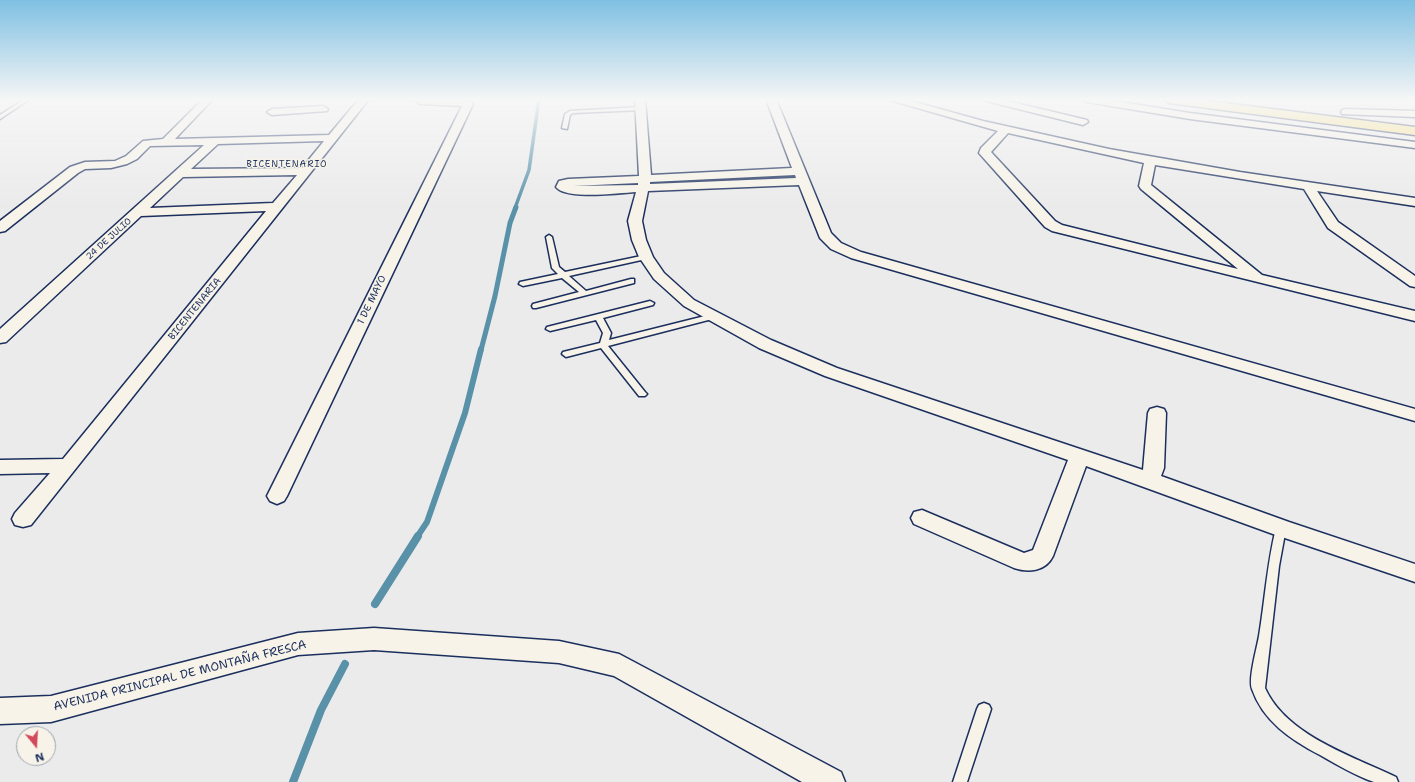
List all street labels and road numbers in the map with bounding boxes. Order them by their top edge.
street label: 24 DE JULIO [84,216,134,262]
street label: 1 DE MAYO [355,274,389,326]
street label: BICENTENARIA [166,275,224,343]
street label: AVENIDA PRINCIPAL DE MONTAÑA FRESCA [52,638,308,714]

